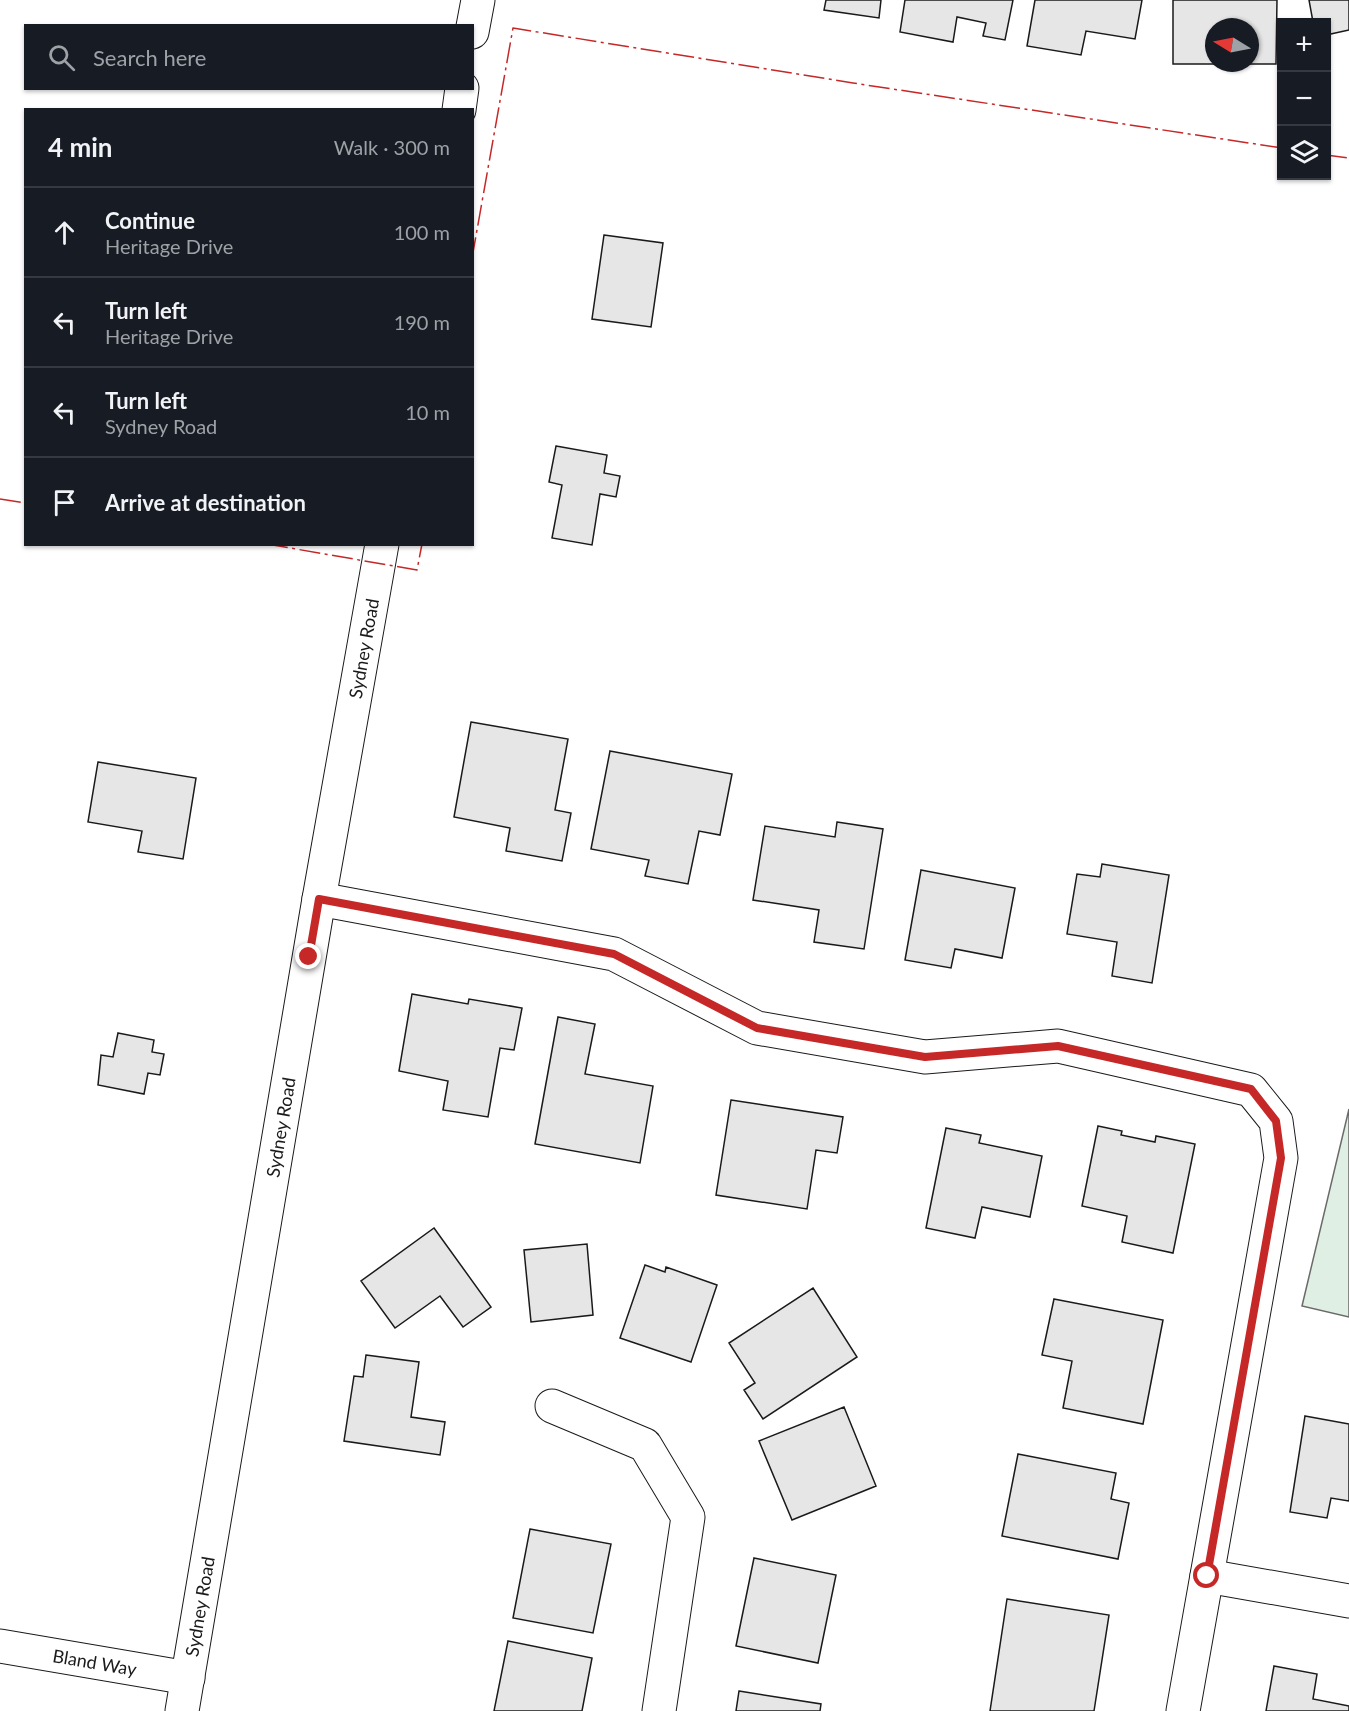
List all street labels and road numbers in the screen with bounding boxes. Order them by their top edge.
street label: Sydney Road [344,597,383,700]
street label: Sydney Road [261,1076,300,1179]
street label: Sydney Road [180,1555,219,1658]
street label: Bland Way [51,1644,139,1680]

